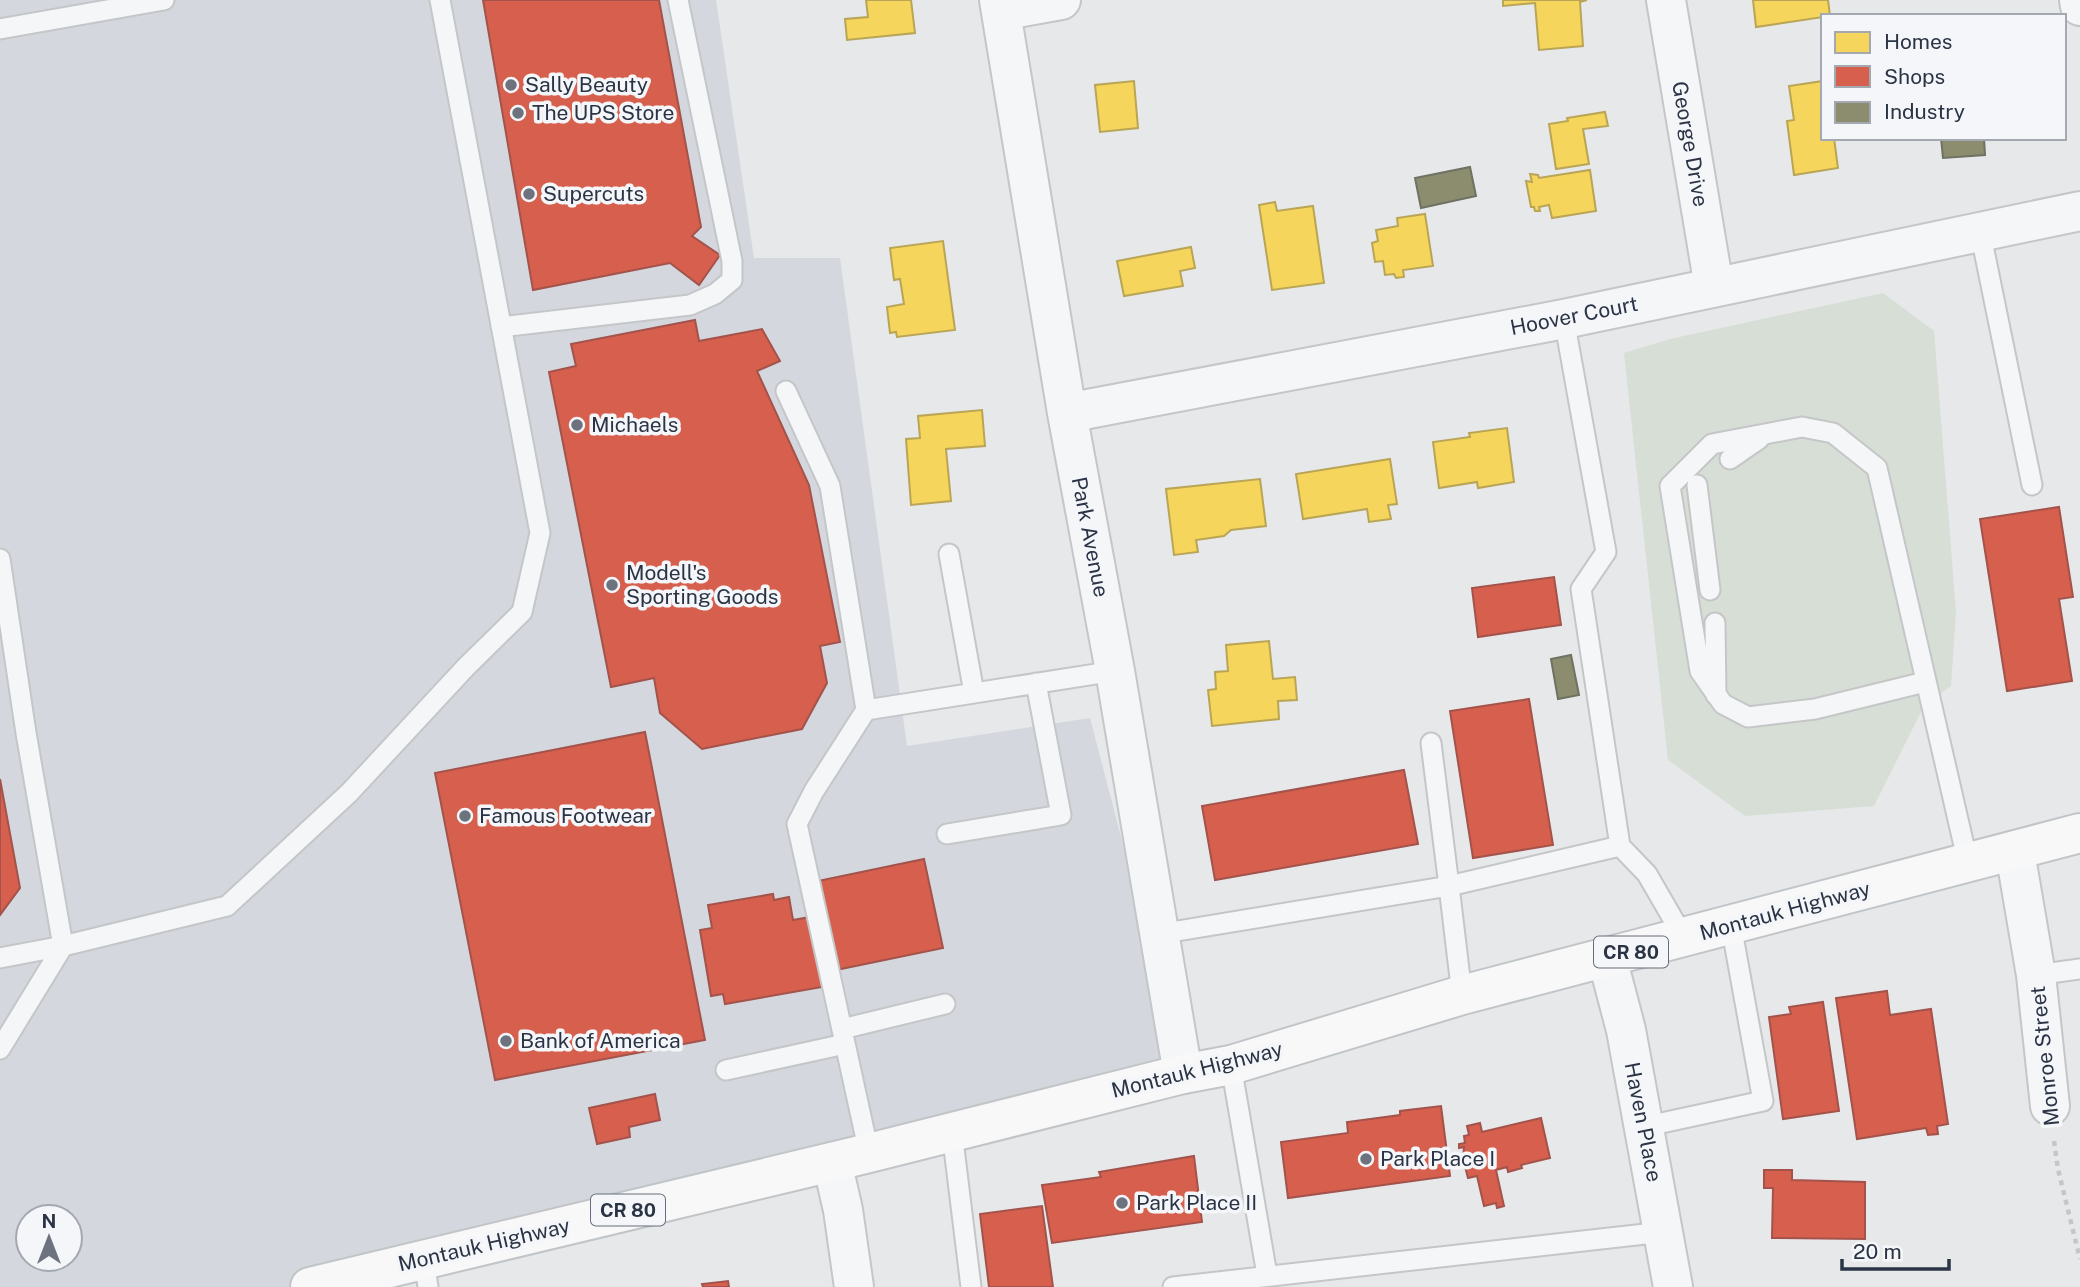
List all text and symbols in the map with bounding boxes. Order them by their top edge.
legend [1821,14,2066,140]
text: Homes [1884,29,1952,54]
text: Shops [1884,64,1945,89]
place label: Sally Beauty [525,72,648,97]
marker: Sally Beauty [503,77,519,93]
street label: George Drive [1667,79,1714,209]
text: Industry [1884,99,1965,124]
place label: The UPS Store [532,100,674,125]
marker: The UPS Store [510,105,526,121]
place label: Supercuts [543,181,644,206]
marker: Supercuts [521,186,537,202]
street label: Hoover Court [1508,291,1640,340]
place label: Michaels [591,412,678,437]
marker: Michaels [569,417,585,433]
street label: Park Avenue [1067,475,1114,599]
place label: Modell's Sporting Goods [626,560,778,609]
marker: Modell's Sporting Goods [604,577,620,593]
place label: Famous Footwear [479,803,652,828]
marker: Famous Footwear [457,808,473,824]
street label: Montauk Highway [1697,876,1873,945]
road number: CR 80 [1594,936,1668,968]
street label: Monroe Street [2025,985,2064,1127]
place label: Bank of America [520,1028,681,1053]
marker: Bank of America [498,1033,514,1049]
street label: Montauk Highway [1109,1036,1285,1103]
street label: Haven Place [1620,1060,1667,1184]
place label: Park Place I [1380,1146,1495,1171]
marker: Park Place I [1358,1151,1374,1167]
place label: Park Place II [1136,1190,1257,1215]
road number: CR 80 [591,1194,665,1226]
marker: Park Place II [1114,1195,1130,1211]
north arrow [14,1203,84,1273]
text: N [42,1210,56,1232]
street label: Montauk Highway [396,1213,572,1276]
scale bar [1842,1228,1949,1272]
text: 20 m [1853,1239,1902,1264]

